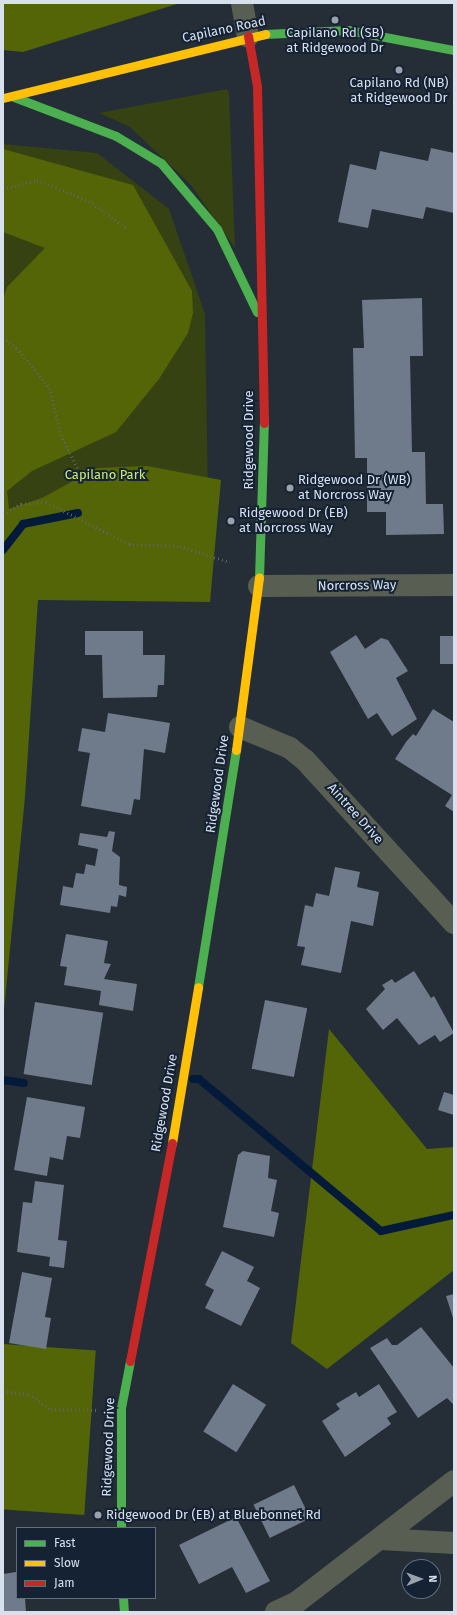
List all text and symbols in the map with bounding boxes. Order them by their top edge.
street label: Capilano Road [181,14,267,46]
marker: Capilano Rd (SB) at Ridgewood Dr [330,15,340,25]
place label: Capilano Rd (SB) at Ridgewood Dr [286,26,384,57]
marker: Capilano Rd (NB) at Ridgewood Dr [394,65,404,75]
place label: Capilano Rd (NB) at Ridgewood Dr [349,76,449,107]
street label: Ridgewood Drive [241,390,257,490]
park label: Capilano Park [65,467,145,483]
place label: Ridgewood Dr (WB) at Norcross Way [298,473,411,504]
marker: Ridgewood Dr (WB) at Norcross Way [285,483,295,493]
place label: Ridgewood Dr (EB) at Norcross Way [239,506,348,537]
marker: Ridgewood Dr (EB) at Norcross Way [226,516,236,526]
street label: Norcross Way [318,578,396,594]
street label: Ridgewood Drive [203,734,233,834]
street label: Aintree Drive [324,780,386,848]
street label: Ridgewood Drive [149,1053,181,1153]
street label: Ridgewood Drive [99,1397,119,1497]
place label: Ridgewood Dr (EB) at Bluebonnet Rd [106,1507,321,1523]
marker: Ridgewood Dr (EB) at Bluebonnet Rd [93,1510,103,1520]
legend [16,1527,156,1599]
text: Fast [54,1536,76,1550]
text: Slow [54,1556,80,1570]
north arrow [401,1559,441,1599]
text: N [426,1575,439,1583]
text: Jam [54,1576,74,1590]

